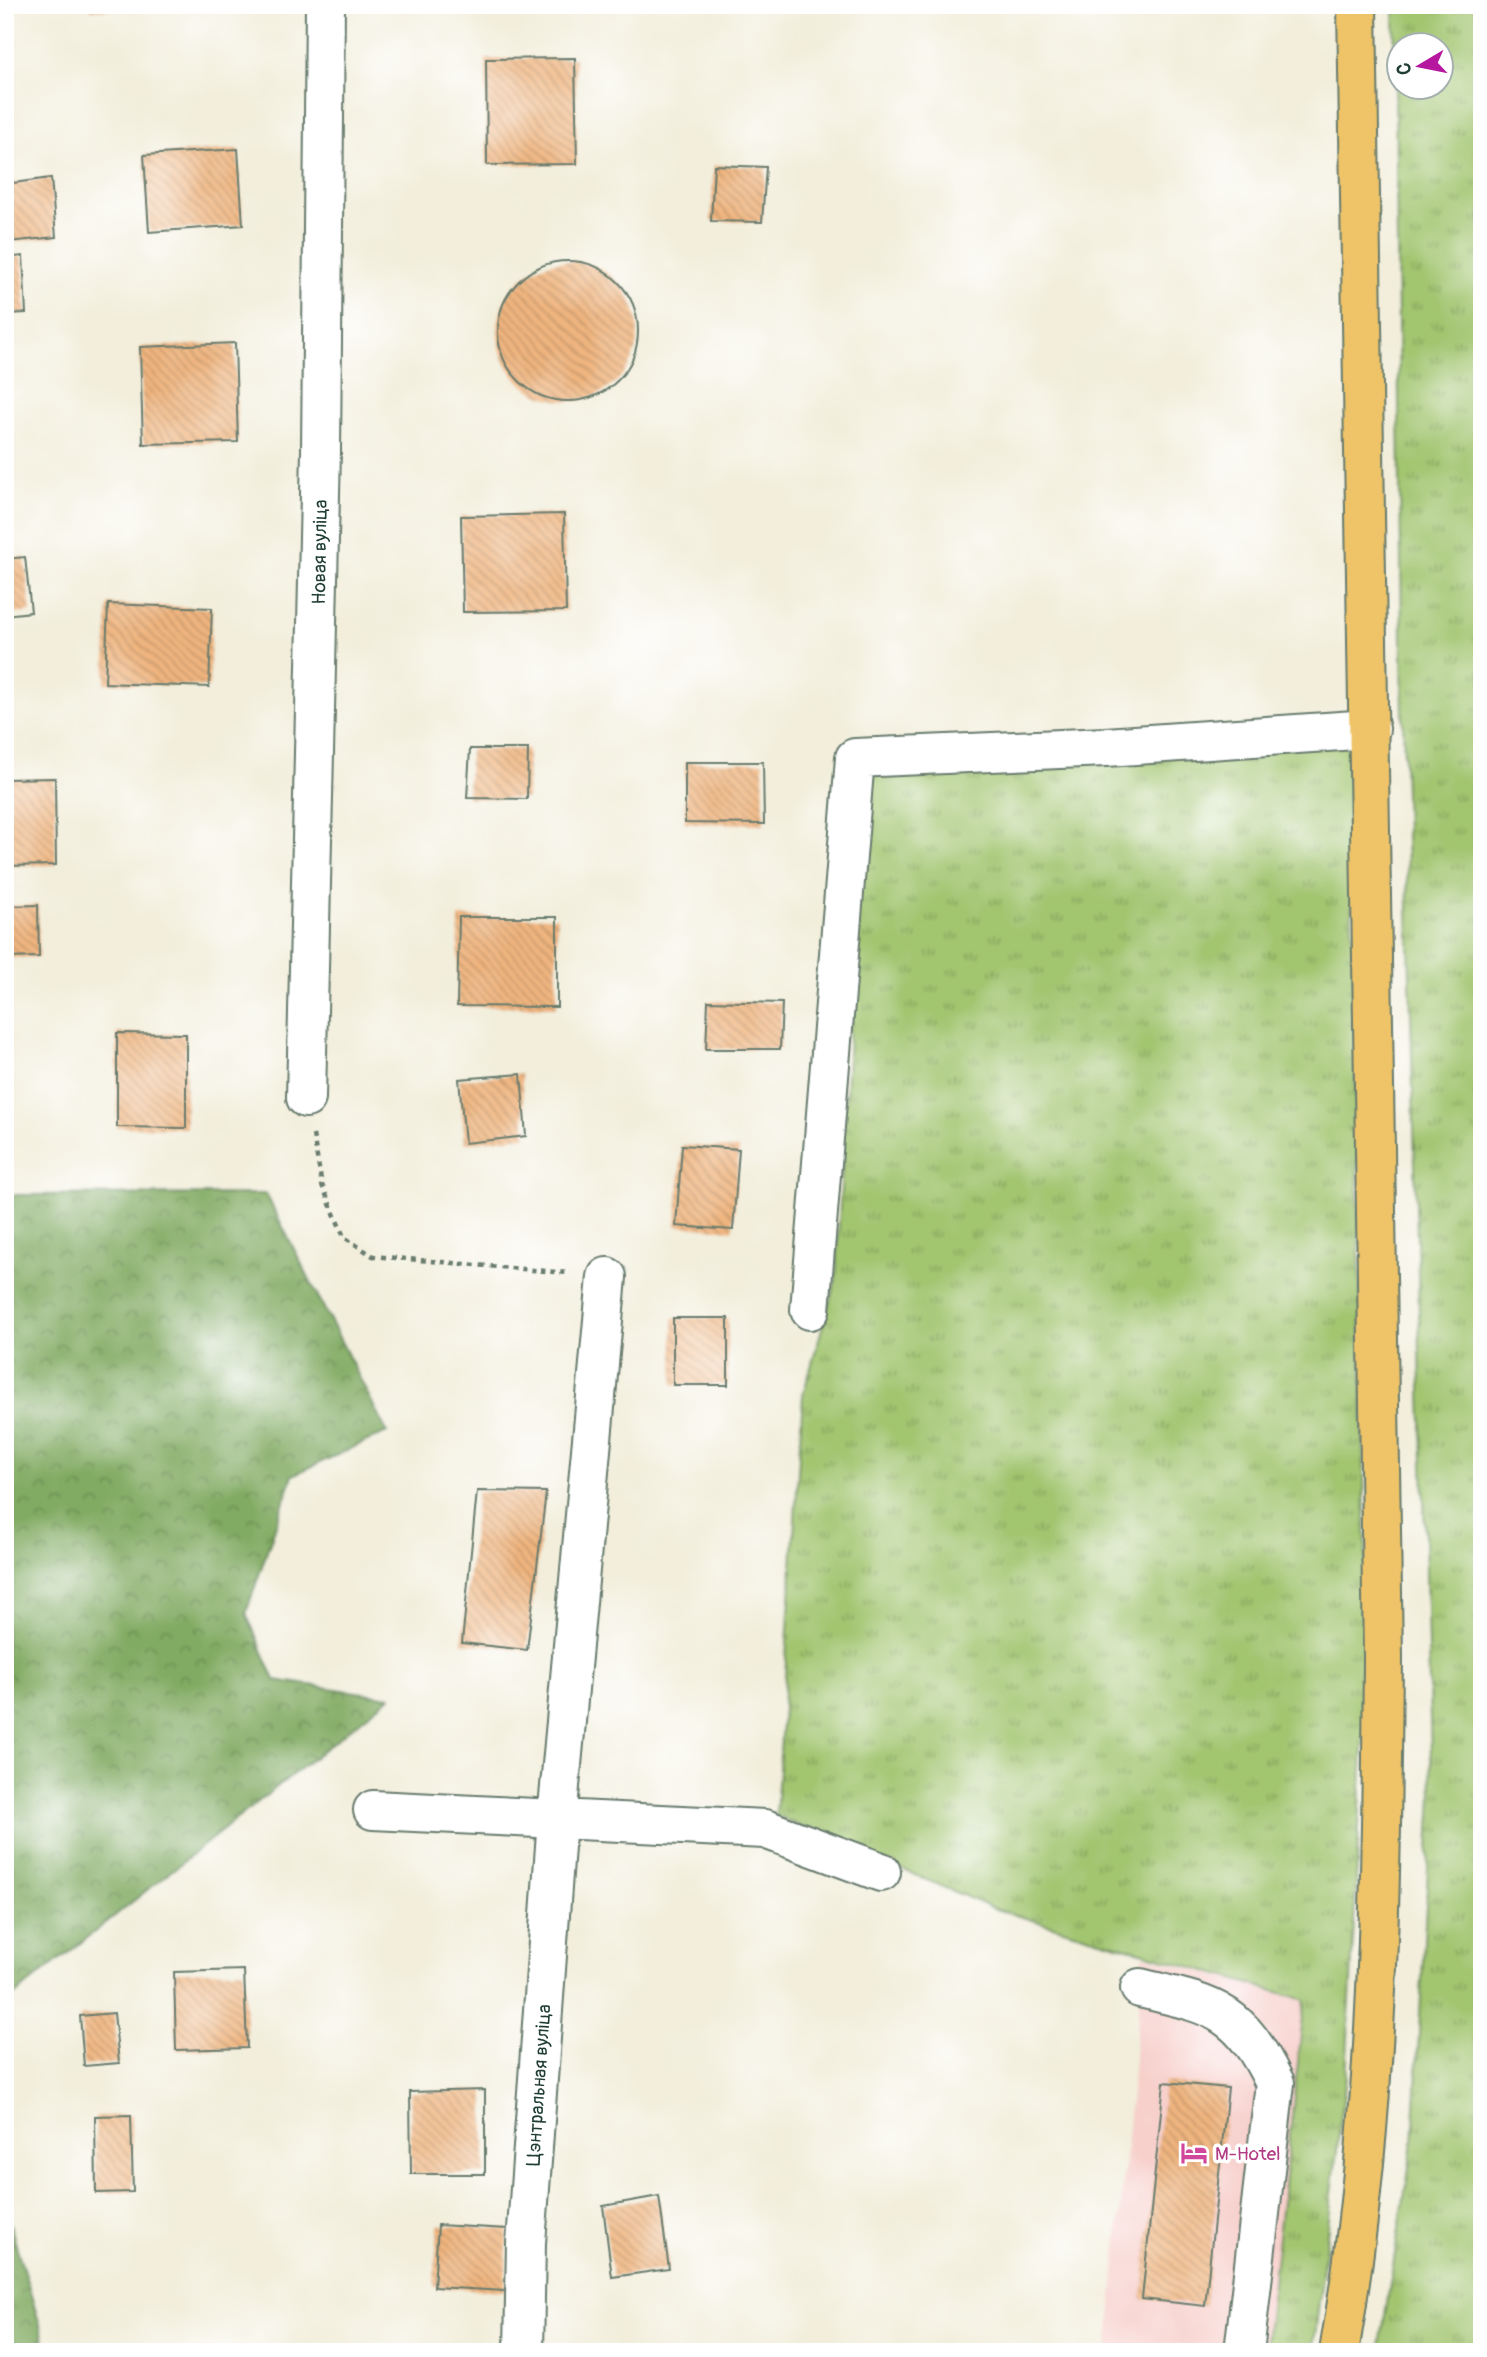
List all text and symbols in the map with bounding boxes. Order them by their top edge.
north arrow [1386,32,1456,102]
text: С [1391,61,1417,77]
street label: Новая вуліца [307,499,333,605]
street label: Цэнтральная вуліца [521,2003,557,2167]
hotel icon: M-Hotel [1179,2138,1209,2168]
place label: M-Hotel [1215,2142,1281,2166]

